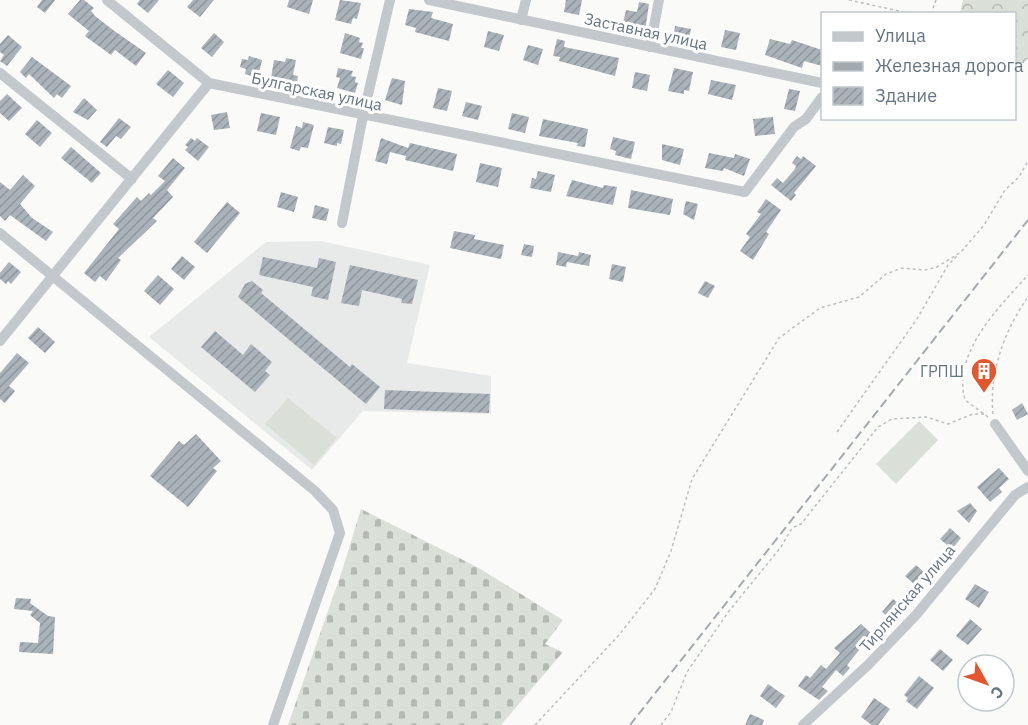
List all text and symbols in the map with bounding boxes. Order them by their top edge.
street label: Заставная улица [583,8,710,54]
legend [821,12,1016,120]
text: Улица [875,24,926,47]
text: Железная дорога [875,54,1024,77]
street label: Булгарская улица [250,67,385,115]
text: Здание [875,84,937,107]
building icon: ГРПШ [969,356,999,394]
place label: ГРПШ [920,361,964,381]
street label: Тирлянская улица [855,540,959,656]
north arrow [956,653,1016,713]
text: С [986,682,1009,703]

